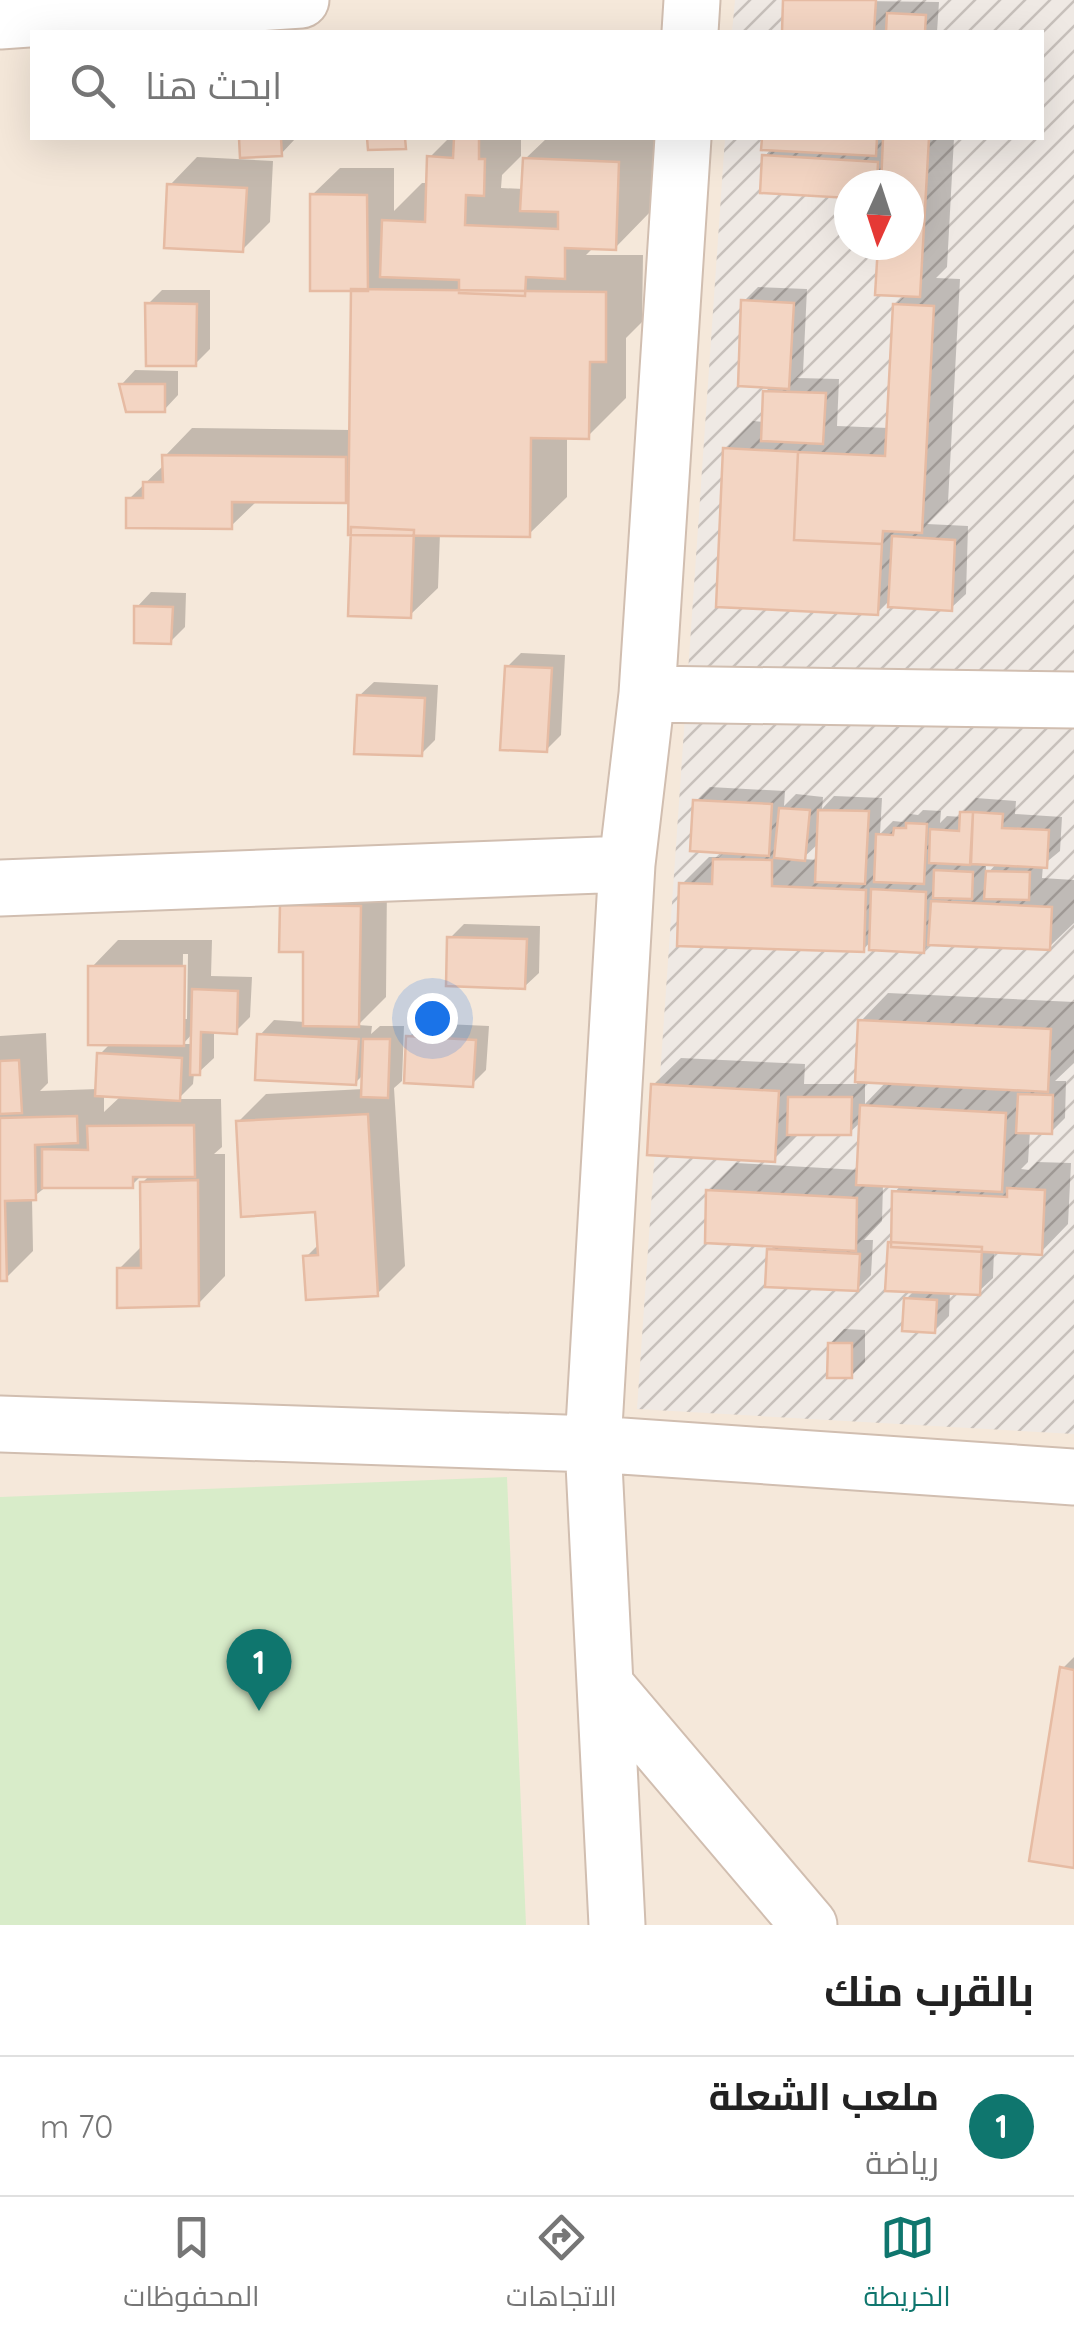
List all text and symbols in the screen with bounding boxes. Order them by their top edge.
search box [30,30,1044,140]
icon: search [65,58,120,113]
text: ابحث هنا [145,61,282,109]
north arrow [834,170,924,260]
your location [407,993,458,1044]
pin: 1 [226,1628,292,1711]
text: بالقرب منك [824,1964,1034,2017]
text: ملعب الشعلة [709,2072,939,2120]
text: 70 m [40,2106,113,2146]
text: 1 [995,2106,1008,2146]
text: رياضة [865,2142,939,2182]
tab: المحفوظات [123,2210,260,2322]
tab: الاتجاهات [506,2210,617,2322]
tab: الخريطة [863,2210,951,2322]

